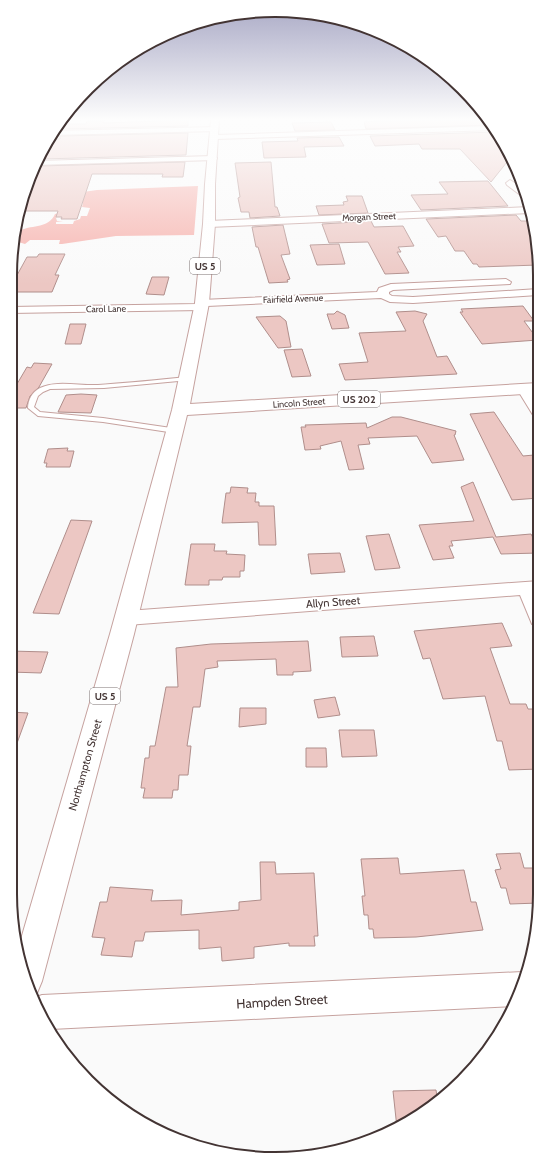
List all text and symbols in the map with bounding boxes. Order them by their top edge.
street label: Morgan Street [342,210,396,223]
road number: US 5 [190,258,220,274]
street label: Fairfield Avenue [263,292,324,305]
street label: Carol Lane [86,303,127,314]
road number: US 202 [338,391,380,407]
street label: Lincoln Street [272,395,326,410]
street label: Allyn Street [305,593,361,611]
road number: US 5 [90,688,120,704]
street label: Northampton Street [65,717,105,812]
street label: Hampden Street [236,991,329,1011]

